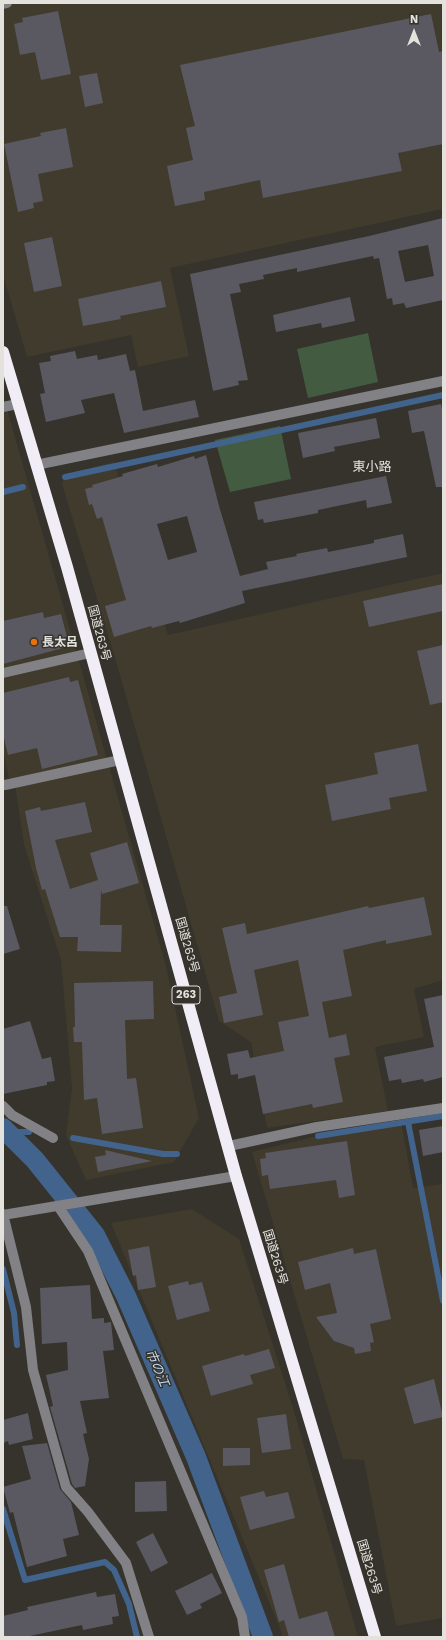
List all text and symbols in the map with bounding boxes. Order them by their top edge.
north arrow [394,12,434,52]
text: N [410,13,418,26]
district label: 東小路 [353,459,391,475]
street label: 国道263号 [85,603,113,663]
place label: 長太呂 [42,635,78,649]
marker: 長太呂 [29,637,39,647]
street label: 国道263号 [172,915,202,975]
road number: 263 [172,986,200,1004]
street label: 国道263号 [260,1228,290,1286]
water label: 市の江 [142,1347,172,1389]
street label: 国道263号 [354,1538,384,1596]

